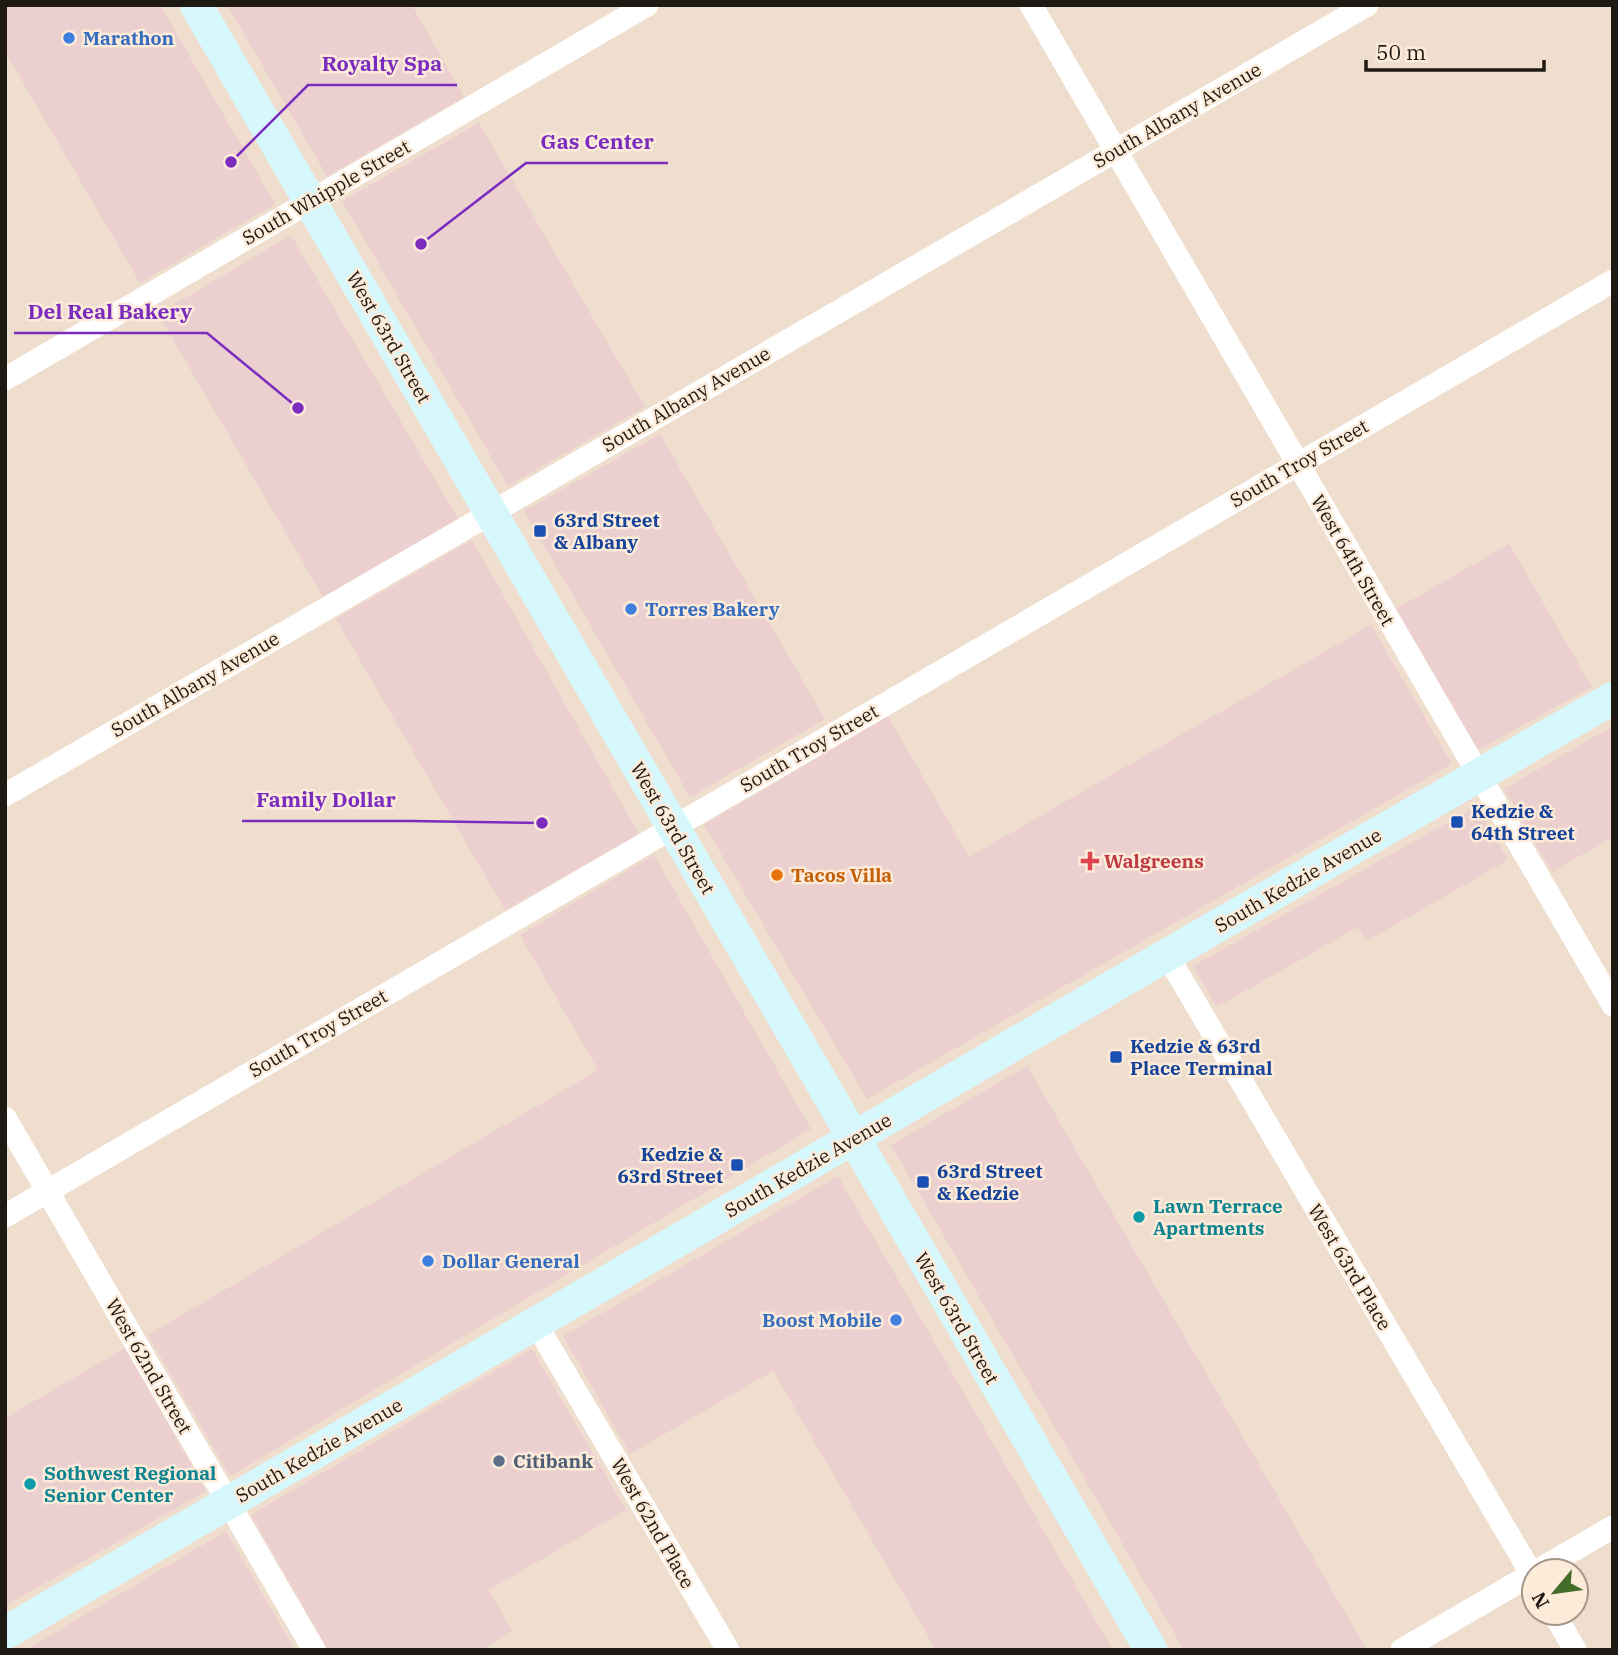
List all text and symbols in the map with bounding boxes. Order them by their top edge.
place label: Marathon [83,26,175,50]
scale bar [1366,28,1544,72]
marker: Marathon [61,30,77,46]
text: 50 m [1376,38,1426,66]
callout: Royalty Spa [308,43,457,85]
text: Royalty Spa [322,49,442,77]
street label: South Albany Avenue [1089,57,1265,173]
callout: Gas Center [526,121,668,163]
text: Gas Center [540,127,654,155]
street label: South Whipple Street [238,134,414,250]
street label: West 63rd Street [341,267,437,408]
callout: Del Real Bakery [14,291,207,333]
text: Del Real Bakery [28,297,192,325]
street label: South Albany Avenue [598,341,774,457]
street label: South Troy Street [1226,414,1373,512]
street label: West 64th Street [1306,490,1400,630]
place label: 63rd Street & Albany [554,508,660,554]
marker: 63rd Street & Albany [532,523,548,539]
place label: Torres Bakery [645,597,780,621]
marker: Torres Bakery [623,601,639,617]
street label: South Albany Avenue [107,626,283,742]
street label: South Troy Street [736,699,883,797]
street label: West 63rd Street [625,758,721,899]
callout: Family Dollar [242,779,410,821]
text: Family Dollar [256,785,397,813]
place label: Kedzie & 64th Street [1471,799,1575,845]
marker: Kedzie & 64th Street [1449,814,1465,830]
street label: South Kedzie Avenue [1210,822,1386,938]
place label: Walgreens [1104,849,1204,873]
marker: Walgreens [1082,853,1098,869]
place label: Tacos Villa [791,863,892,887]
marker: Tacos Villa [769,867,785,883]
street label: South Troy Street [245,984,392,1082]
place label: Kedzie & 63rd Place Terminal [1130,1034,1272,1080]
marker: Kedzie & 63rd Place Terminal [1108,1049,1124,1065]
street label: South Kedzie Avenue [720,1107,896,1223]
place label: Kedzie & 63rd Street [617,1142,723,1188]
marker: Kedzie & 63rd Street [729,1157,745,1173]
place label: 63rd Street & Kedzie [937,1159,1043,1205]
marker: 63rd Street & Kedzie [915,1174,931,1190]
place label: Lawn Terrace Apartments [1153,1194,1283,1240]
street label: West 63rd Place [1303,1200,1397,1334]
marker: Lawn Terrace Apartments [1131,1209,1147,1225]
street label: West 63rd Street [909,1248,1005,1389]
place label: Dollar General [442,1249,580,1273]
marker: Dollar General [420,1253,436,1269]
street label: West 62nd Street [101,1294,198,1438]
place label: Boost Mobile [762,1308,882,1332]
marker: Boost Mobile [888,1312,904,1328]
street label: South Kedzie Avenue [231,1392,407,1508]
place label: Citibank [513,1449,593,1473]
marker: Citibank [491,1453,507,1469]
street label: West 62nd Place [606,1454,700,1592]
place label: Sothwest Regional Senior Center [44,1461,216,1507]
marker: Sothwest Regional Senior Center [22,1476,38,1492]
north arrow [1520,1557,1590,1627]
text: N [1526,1588,1554,1613]

